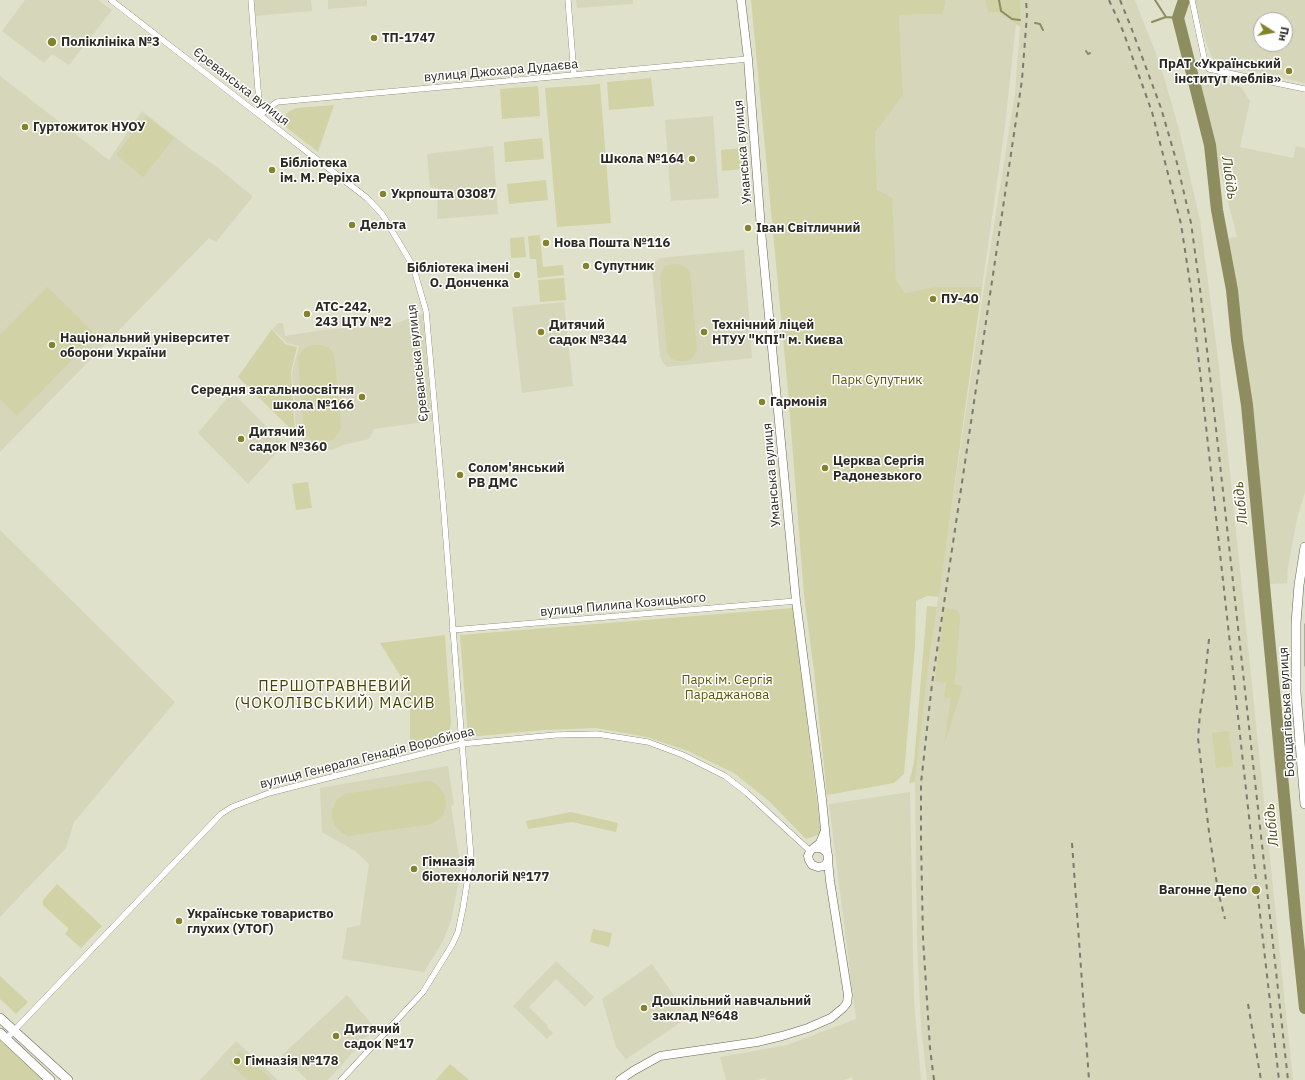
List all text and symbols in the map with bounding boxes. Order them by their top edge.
north arrow [1253,12,1293,52]
text: Пн [1276,26,1292,43]
place label: ТП-1747 [382,30,435,46]
marker: ТП-1747 [369,33,379,43]
place label: Поліклініка №3 [61,34,160,50]
marker: Поліклініка №3 [46,36,58,48]
street label: Єреванська вулиця [190,44,292,130]
street label: вулиця Джохара Дудаєва [423,56,579,86]
place label: ПрАТ «Український інститут меблів» [1159,56,1281,87]
marker: ПрАТ «Український інститут меблів» [1284,66,1294,76]
street label: Уманська вулиця [731,99,755,205]
place label: Гуртожиток НУОУ [33,119,145,135]
marker: Гуртожиток НУОУ [20,122,30,132]
place label: Школа №164 [600,151,684,167]
marker: Школа №164 [687,154,697,164]
place label: Бібліотека ім. М. Реріха [280,155,360,186]
water label: Либідь [1218,155,1240,201]
marker: Бібліотека ім. М. Реріха [267,165,277,175]
place label: Укрпошта 03087 [391,186,496,202]
marker: Укрпошта 03087 [378,189,388,199]
place label: Дельта [360,217,406,233]
marker: Дельта [347,220,357,230]
place label: Іван Світличний [756,220,860,236]
marker: Іван Світличний [743,223,753,233]
place label: Нова Пошта №116 [554,235,670,251]
marker: Нова Пошта №116 [541,238,551,248]
place label: Супутник [594,258,654,274]
place label: Бібліотека імені О. Донченка [407,260,509,291]
marker: Супутник [581,261,591,271]
marker: Бібліотека імені О. Донченка [512,270,522,280]
place label: ПУ-40 [941,291,979,307]
marker: ПУ-40 [928,294,938,304]
place label: АТС-242, 243 ЦТУ №2 [315,299,391,330]
street label: Єреванська вулиця [404,303,432,423]
marker: АТС-242, 243 ЦТУ №2 [302,309,312,319]
place label: Дитячий садок №344 [549,317,627,348]
place label: Технічний ліцей НТУУ "КПІ" м. Києва [712,317,843,348]
marker: Дитячий садок №344 [536,327,546,337]
marker: Технічний ліцей НТУУ "КПІ" м. Києва [699,327,709,337]
place label: Національний університет оборони України [60,330,230,361]
marker: Національний університет оборони України [47,340,57,350]
park label: Парк Супутник [832,372,922,388]
place label: Середня загальноосвітня школа №166 [191,382,354,413]
marker: Середня загальноосвітня школа №166 [357,392,367,402]
place label: Гармонія [770,394,827,410]
marker: Гармонія [757,397,767,407]
street label: Уманська вулиця [760,422,784,528]
place label: Дитячий садок №360 [249,424,327,455]
marker: Дитячий садок №360 [236,434,246,444]
place label: Церква Сергія Радонезького [833,453,924,484]
place label: Солом'янський РВ ДМС [468,460,565,491]
marker: Церква Сергія Радонезького [820,463,830,473]
marker: Солом'янський РВ ДМС [455,470,465,480]
water label: Либідь [1230,481,1252,525]
street label: вулиця Пилипа Козицького [539,590,707,620]
street label: Борщагівська вулиця [1276,646,1298,778]
park label: Парк ім. Сергія Параджанова [681,672,773,703]
district label: ПЕРШОТРАВНЕВИЙ (ЧОКОЛІВСЬКИЙ) МАСИВ [235,678,435,713]
street label: вулиця Генерала Генадія Воробйова [258,724,476,792]
water label: Либідь [1261,803,1283,847]
place label: Гімназія біотехнологій №177 [422,854,549,885]
marker: Гімназія біотехнологій №177 [409,864,419,874]
place label: Вагонне Депо [1159,882,1247,898]
marker: Вагонне Депо [1250,884,1262,896]
place label: Українське товариство глухих (УТОГ) [187,906,334,937]
marker: Українське товариство глухих (УТОГ) [174,916,184,926]
place label: Дошкільний навчальний заклад №648 [652,993,811,1024]
marker: Дошкільний навчальний заклад №648 [639,1003,649,1013]
place label: Дитячий садок №17 [344,1021,414,1052]
marker: Дитячий садок №17 [331,1031,341,1041]
place label: Гімназія №178 [245,1053,338,1069]
marker: Гімназія №178 [232,1056,242,1066]

